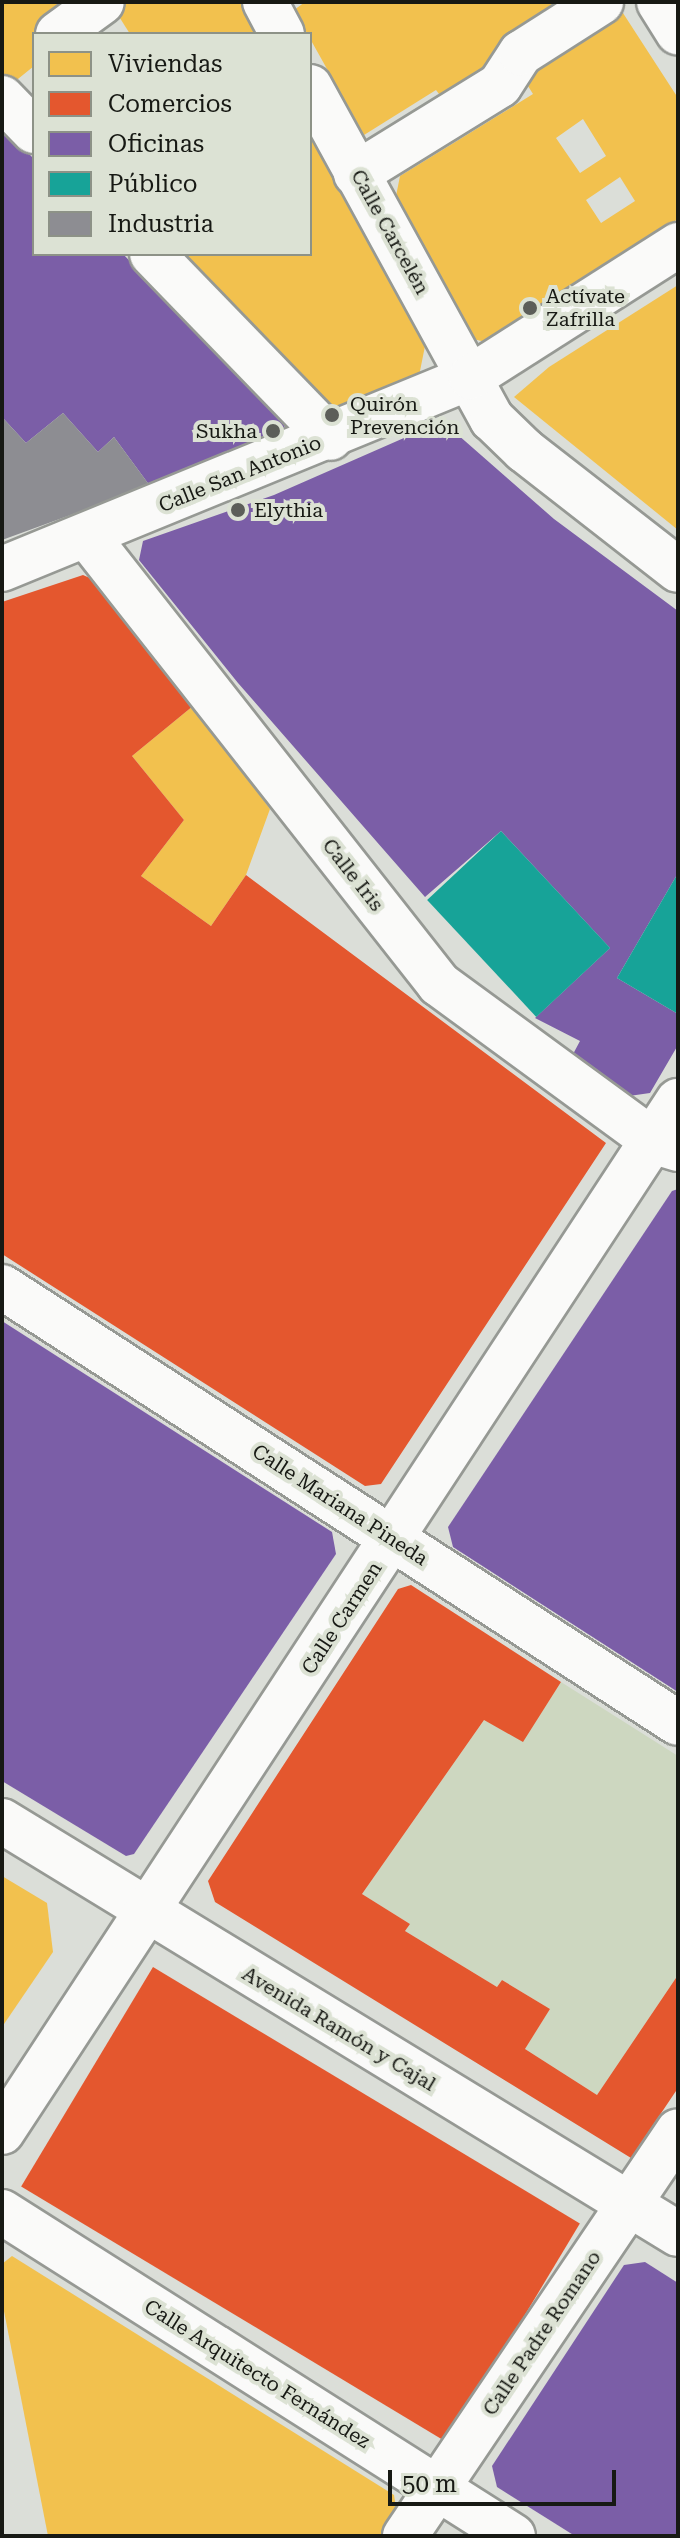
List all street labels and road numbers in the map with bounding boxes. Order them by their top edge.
street label: Calle Carcelén [346,165,434,299]
street label: Calle San Antonio [155,430,325,518]
street label: Calle Iris [317,834,389,916]
street label: Calle Mariana Pineda [248,1439,432,1571]
street label: Calle Carmen [297,1557,387,1679]
street label: Avenida Ramón y Cajal [238,1962,440,2096]
street label: Calle Padre Romano [478,2246,606,2420]
street label: Calle Arquitecto Fernández [140,2295,374,2453]

